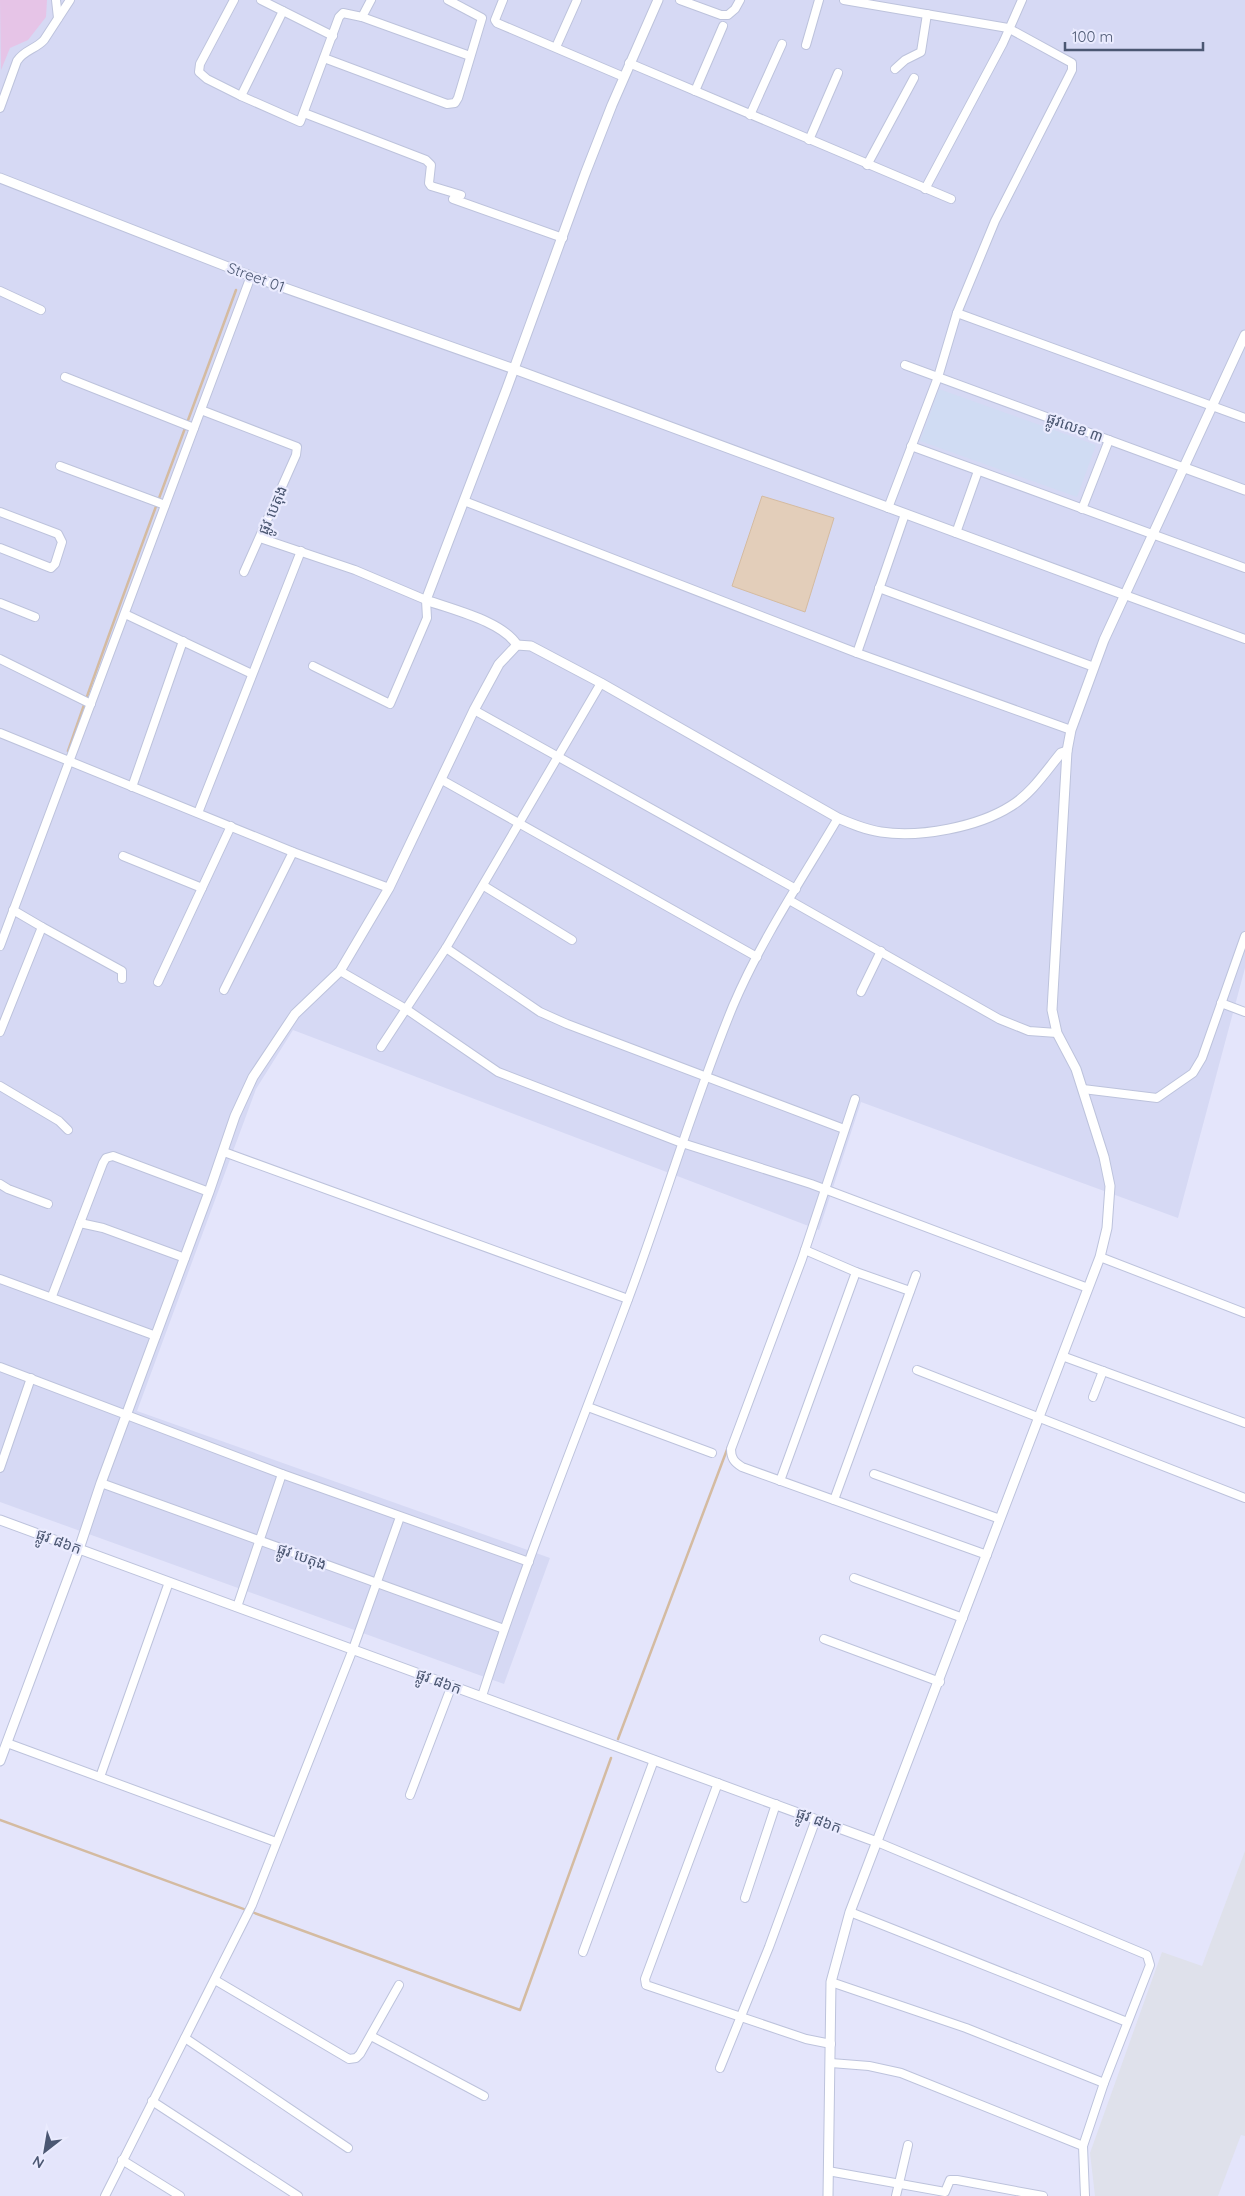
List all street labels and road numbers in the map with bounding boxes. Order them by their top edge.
street label: Street 01 [225,258,287,296]
street label: ផ្លូវលេខ ៣ [1042,408,1106,450]
street label: ផ្លូវ បេតុង [253,483,295,539]
street label: ផ្លូវ ៨៦ក [32,1524,84,1562]
street label: ផ្លូវ បេតុង [273,1538,329,1578]
street label: ផ្លូវ ៨៦ក [412,1664,464,1702]
street label: ផ្លូវ ៨៦ក [792,1803,844,1841]

